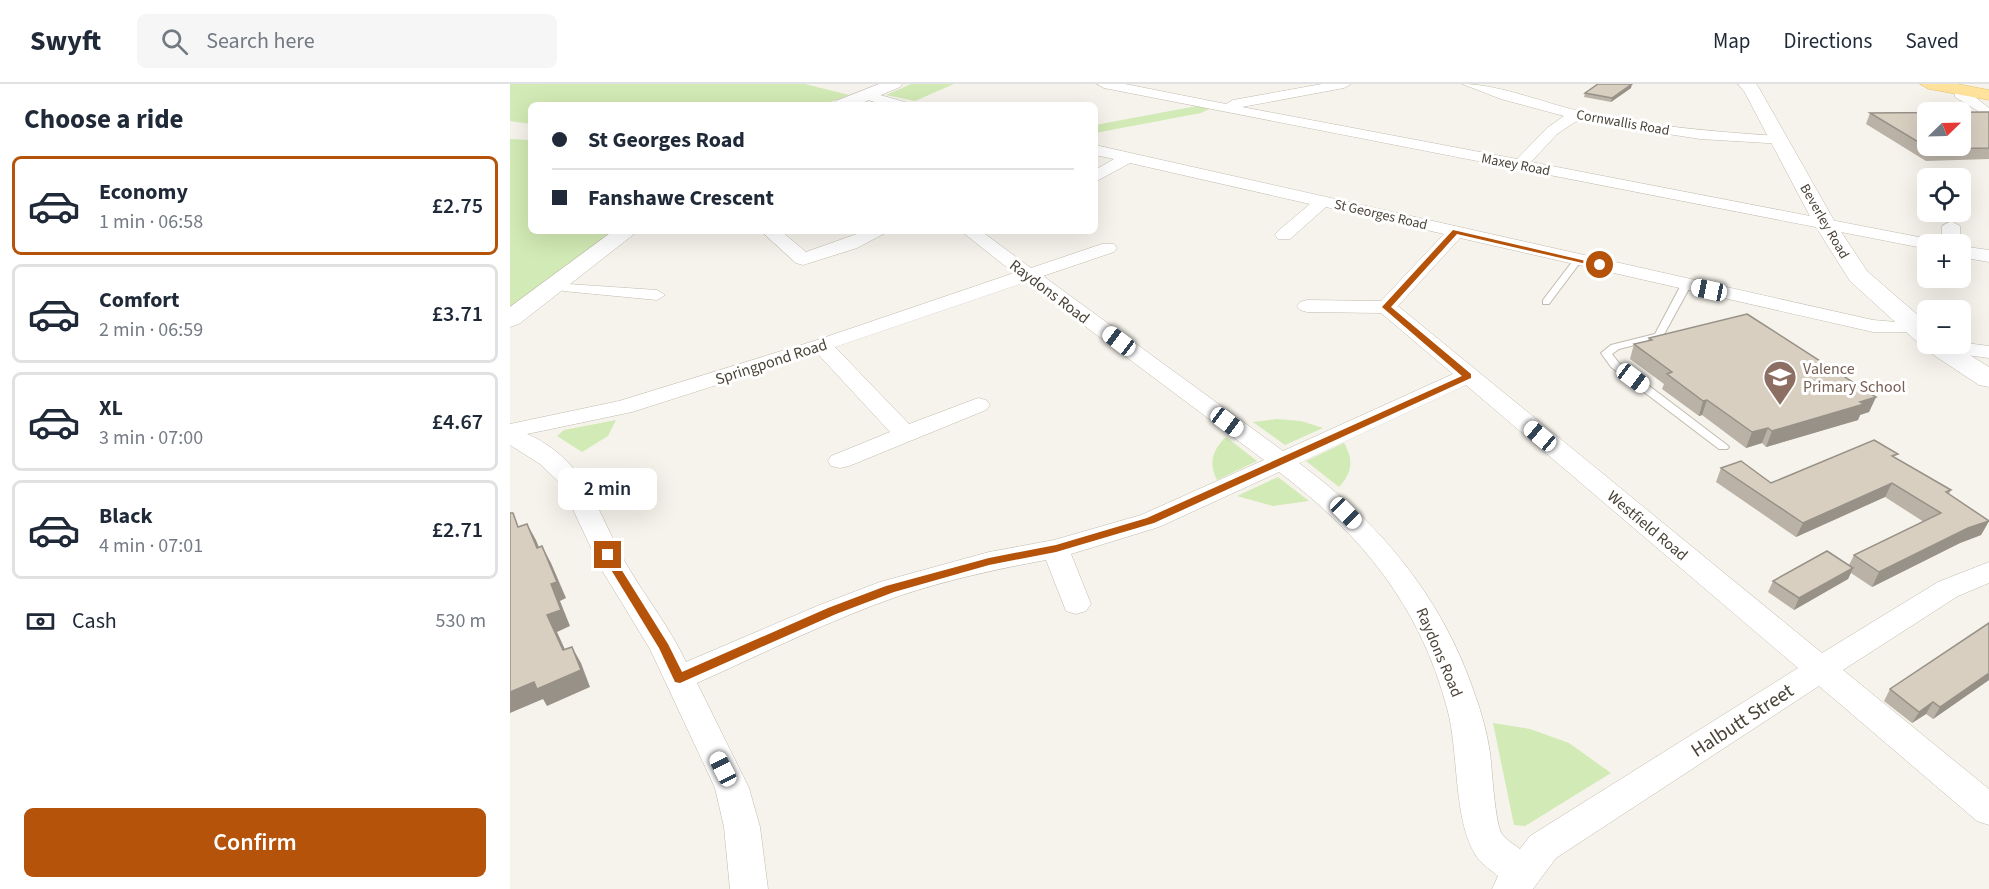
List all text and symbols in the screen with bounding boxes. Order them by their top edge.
search box [137,14,557,68]
text: Swyft [30,21,101,61]
icon: search [158,25,191,58]
text: Search here [206,25,315,57]
text: Map [1713,26,1751,56]
text: Directions [1784,26,1872,56]
text: Saved [1905,26,1959,56]
text: Choose a ride [24,100,184,139]
north arrow [1917,102,1971,156]
map controls [1917,102,1971,354]
street label: Cornwallis Road [1575,105,1671,141]
text: St Georges Road [588,124,745,156]
street label: Maxey Road [1480,149,1552,181]
button: locate [1917,168,1971,222]
text: Economy [99,176,188,208]
icon: car [27,179,81,233]
street label: Beverley Road [1795,180,1854,263]
text: Fanshawe Crescent [588,182,774,214]
text: £2.75 [432,190,483,222]
street label: St Georges Road [1332,195,1429,235]
text: 1 min · 06:58 [99,208,203,236]
button: + [1917,234,1971,288]
route start [1586,251,1613,278]
street label: Raydons Road [1005,254,1094,329]
car [1690,277,1728,303]
text: Comfort [99,284,180,316]
icon: car [27,287,81,341]
text: £3.71 [432,298,483,330]
button: − [1917,300,1971,354]
text: 2 min · 06:59 [99,316,203,344]
car [1099,323,1139,359]
street label: Springpond Road [713,333,830,390]
place label: Valence Primary School [1803,358,1905,398]
school or university icon: Valence Primary School [1762,359,1798,406]
car [1613,360,1653,396]
text: XL [99,392,123,424]
icon: car [27,395,81,449]
car [1207,404,1247,440]
text: £4.67 [432,406,483,438]
car [1520,418,1560,454]
text: 3 min · 07:00 [99,424,203,452]
callout: 2 min [558,468,658,510]
text: 2 min [584,475,631,503]
street label: Westfield Road [1602,485,1692,566]
car [1327,494,1365,532]
text: Black [99,500,153,532]
icon: car [27,503,81,557]
text: £2.71 [432,514,483,546]
text: 4 min · 07:01 [99,532,203,560]
route end [594,541,621,568]
street label: Raydons Road [1410,604,1468,700]
icon: cash [24,605,57,638]
text: Cash [72,605,117,637]
text: 530 m [436,607,486,635]
street label: Halbutt Street [1686,677,1800,765]
car [707,749,739,789]
button: Confirm [24,808,486,877]

